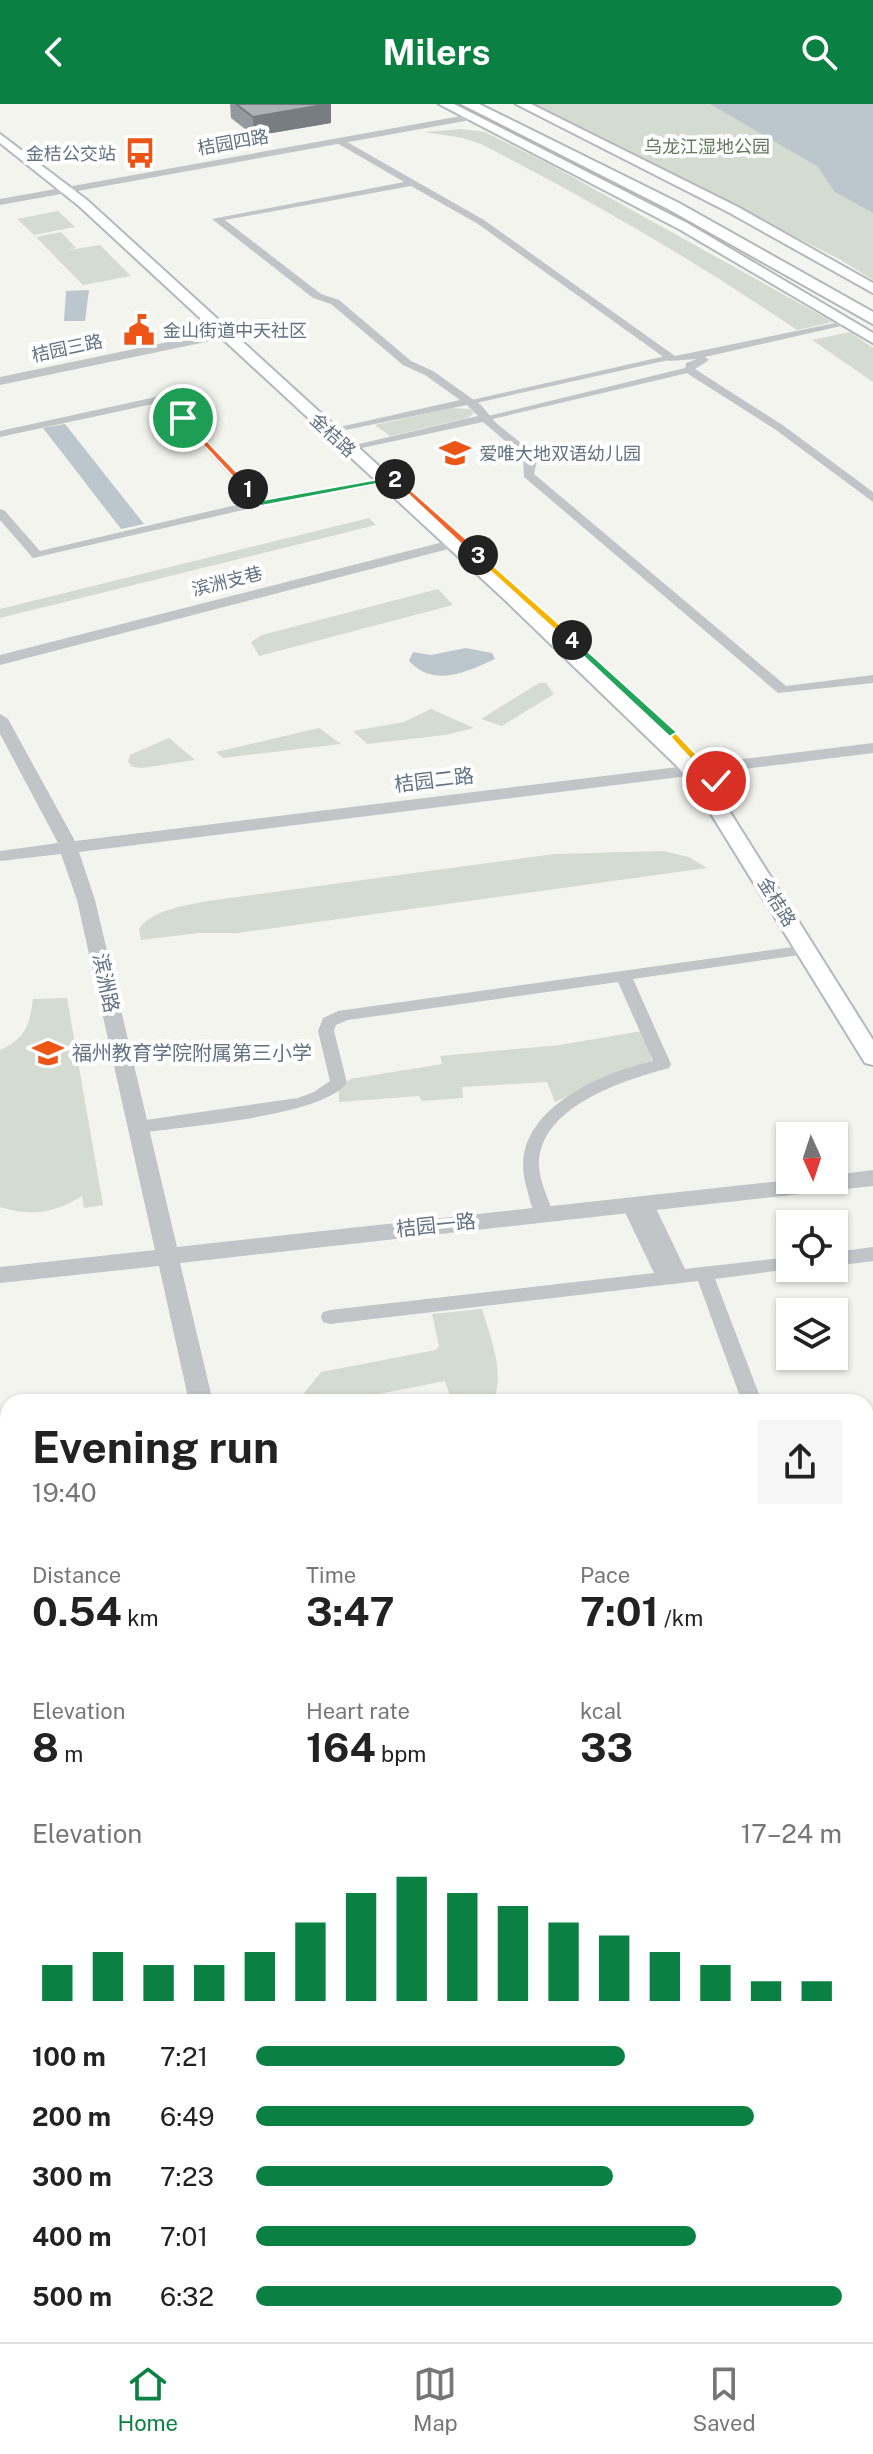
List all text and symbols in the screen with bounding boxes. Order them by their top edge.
icon: back [32,30,76,74]
icon: search [797,30,841,74]
text: Milers [382,31,491,73]
street label: 桔园四路 [196,125,270,159]
bus stop icon: 金桔公交站 [123,136,157,170]
park label: 乌龙江湿地公园 [644,136,770,157]
place label: 金桔公交站 [26,143,116,164]
public building icon: 金山街道中天社区 [122,313,156,347]
place label: 金山街道中天社区 [163,320,307,341]
street label: 桔园三路 [30,330,104,366]
pin [149,384,217,452]
icon: arrive [161,396,205,440]
street label: 金桔路 [306,409,360,461]
school or university icon: 爱唯大地双语幼儿园 [438,436,472,470]
place label: 爱唯大地双语幼儿园 [479,443,641,464]
pin: 2 [375,459,415,499]
text: 2 [388,466,402,492]
pin: 1 [228,469,268,509]
text: 1 [243,476,253,502]
pin: 3 [458,535,498,575]
text: 3 [471,542,485,568]
street label: 滨洲支巷 [190,562,264,600]
pin: 4 [552,620,592,660]
text: 4 [565,627,579,653]
pin [682,747,750,815]
icon: check [694,759,738,803]
street label: 桔园二路 [393,763,475,797]
street label: 金桔路 [754,874,800,930]
street label: 滨洲路 [88,951,124,1015]
school or university icon: 福州教育学院附属第三小学 [31,1036,65,1070]
place label: 福州教育学院附属第三小学 [72,1041,312,1065]
north arrow [776,1122,848,1194]
map controls [776,1122,848,1370]
street label: 桔园一路 [395,1209,477,1241]
button: locate [776,1210,848,1282]
button: layers [776,1298,848,1370]
button: share [758,1420,842,1504]
text: Evening run [32,1421,279,1473]
text: 19:40 [32,1477,97,1508]
text: Distance [32,1562,121,1588]
text: Time [306,1562,356,1588]
text: Pace [580,1562,630,1588]
text: 0.54 [32,1588,122,1635]
text: 3:47 [306,1588,395,1635]
text: 7:01 [580,1588,659,1635]
text: km [122,1605,159,1631]
text: /km [659,1605,703,1631]
text: Elevation [32,1698,125,1724]
text: Heart rate [306,1698,410,1724]
text: kcal [580,1698,622,1724]
text: 8 [32,1724,59,1771]
text: 164 [306,1724,376,1771]
text: 33 [580,1724,633,1771]
text: m [59,1741,83,1767]
text: bpm [376,1741,426,1767]
text: Elevation [32,1818,142,1849]
text: 17–24 m [741,1818,842,1849]
text: 100 m [32,2041,106,2072]
text: 7:21 [160,2041,208,2072]
text: 200 m [32,2101,111,2132]
text: 6:49 [160,2101,214,2132]
text: 300 m [32,2161,112,2192]
text: 7:23 [160,2161,214,2192]
text: 400 m [32,2221,112,2252]
text: 7:01 [160,2221,208,2252]
text: 500 m [32,2281,112,2312]
text: 6:32 [160,2281,214,2312]
tab: Home [117,2362,178,2436]
tab: Map [413,2362,458,2436]
tab: Saved [693,2362,756,2436]

